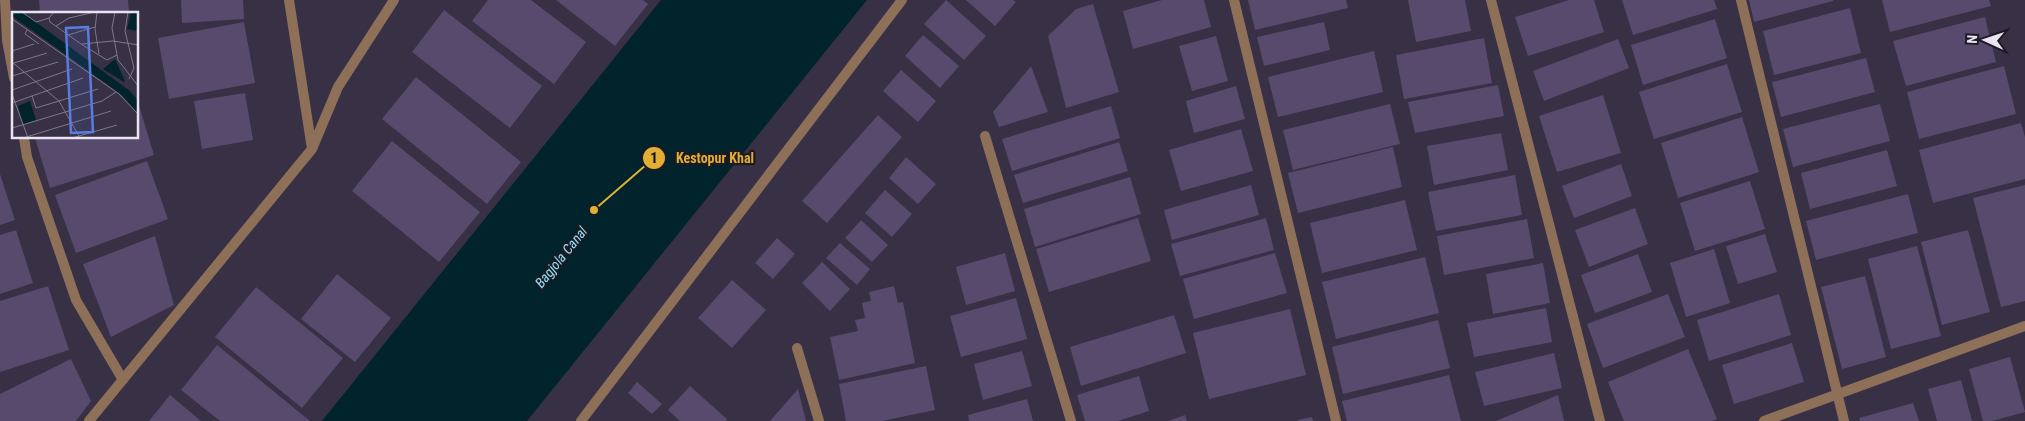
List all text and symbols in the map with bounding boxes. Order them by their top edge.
inset map [12,12,139,139]
north arrow [1960,15,2010,65]
text: N [1964,35,1980,44]
callout: Kestopur Khal [641,143,764,172]
text: 1 [650,149,658,167]
text: Kestopur Khal [676,150,754,166]
water label: Bagjola Canal [532,223,591,291]

